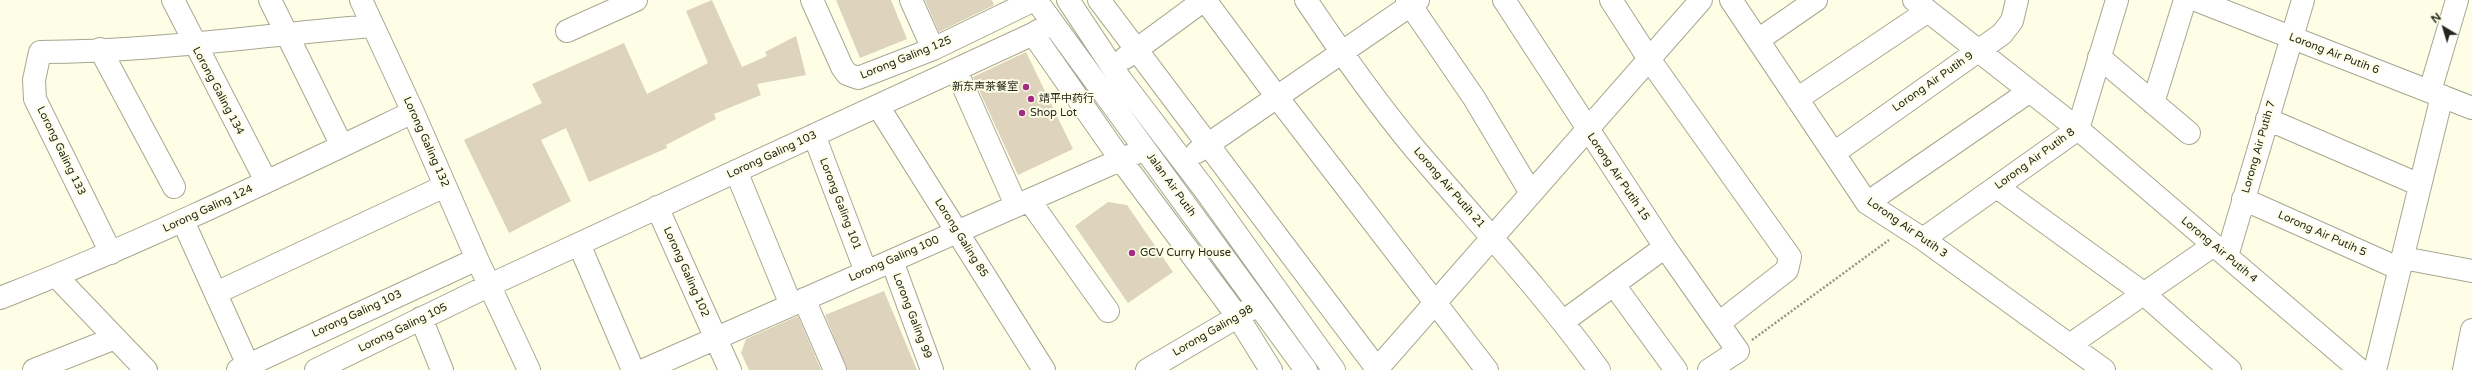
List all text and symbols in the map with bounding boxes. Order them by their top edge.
north arrow [2424,8,2464,48]
text: N [2429,10,2444,26]
street label: Lorong Air Putih 6 [2287,31,2381,77]
street label: Lorong Galing 125 [858,34,954,82]
street label: Lorong Galing 134 [189,45,247,137]
street label: Lorong Air Putih 9 [1890,49,1976,115]
place label: 新东声茶餐室 [952,80,1018,94]
marker: 新东声茶餐室 [1021,82,1031,92]
place label: 靖平中药行 [1039,92,1094,106]
marker: 靖平中药行 [1026,94,1036,104]
street label: Lorong Galing 132 [400,95,452,189]
street label: Lorong Air Putih 7 [2239,99,2279,195]
street label: Lorong Galing 133 [34,104,88,198]
place label: Shop Lot [1030,106,1077,120]
marker: Shop Lot [1017,108,1027,118]
street label: Lorong Air Putih 8 [1992,126,2078,192]
street label: Lorong Galing 103 [725,128,819,182]
street label: Lorong Air Putih 15 [1584,131,1652,223]
street label: Lorong Air Putih 21 [1410,145,1488,231]
street label: Jalan Air Putih [1144,151,1198,219]
street label: Lorong Galing 101 [816,156,864,252]
street label: Lorong Galing 124 [161,182,255,236]
street label: Lorong Air Putih 3 [1864,195,1950,261]
street label: Lorong Galing 85 [931,196,991,280]
street label: Lorong Air Putih 5 [2276,209,2368,259]
street label: Lorong Air Putih 4 [2178,214,2260,286]
street label: Lorong Galing 102 [660,225,712,319]
street label: Lorong Galing 100 [847,233,941,285]
place label: GCV Curry House [1140,246,1231,260]
marker: GCV Curry House [1127,248,1137,258]
street label: Lorong Galing 99 [890,271,934,361]
street label: Lorong Galing 103 [310,287,404,341]
street label: Lorong Galing 105 [356,301,450,355]
street label: Lorong Galing 98 [1170,303,1256,359]

